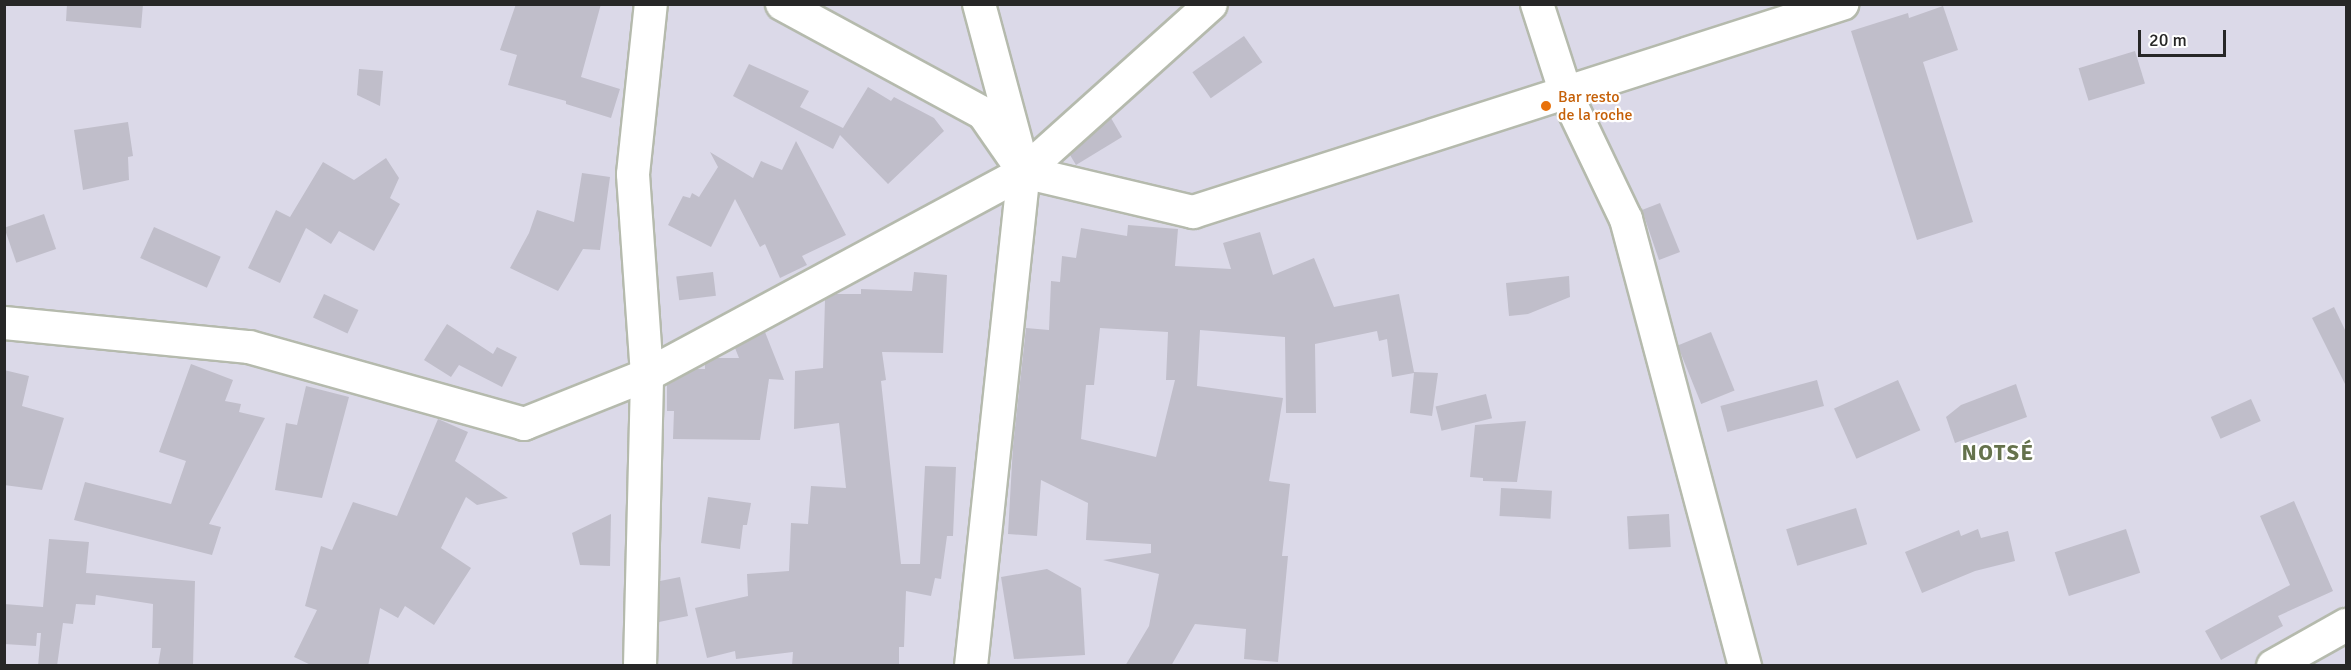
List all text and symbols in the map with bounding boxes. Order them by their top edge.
scale bar [2141,18,2230,56]
text: 20 m [2149,29,2187,51]
place label: Bar resto de la roche [1558,87,1633,125]
marker: Bar resto de la roche [1539,99,1553,113]
district label: NOTSÉ [1961,440,2035,466]

